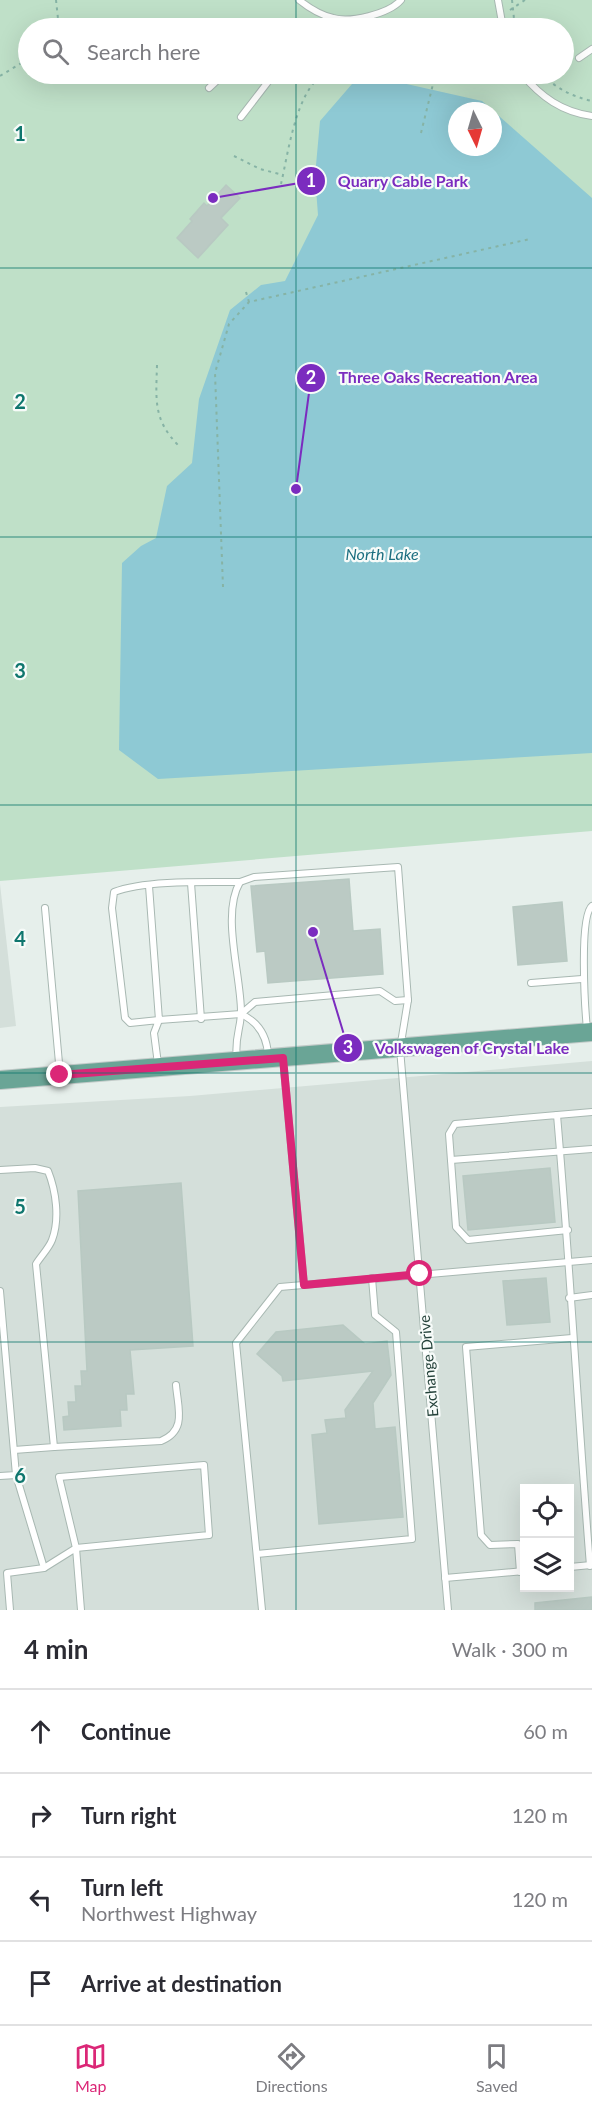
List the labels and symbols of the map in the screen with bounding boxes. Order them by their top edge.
north arrow [448,102,502,156]
text: 1 [14,121,26,145]
callout: Quarry Cable Park [296,164,480,198]
text: 1 [306,169,316,191]
text: Quarry Cable Park [338,171,469,190]
callout: Three Oaks Recreation Area [296,361,550,395]
text: 2 [306,366,316,388]
text: Three Oaks Recreation Area [338,367,538,386]
text: 2 [14,389,26,413]
water label: North Lake [345,544,419,563]
text: 3 [14,658,26,682]
text: 4 [14,926,26,950]
callout: Volkswagen of Crystal Lake [333,1031,581,1065]
text: 3 [343,1036,353,1058]
text: Volkswagen of Crystal Lake [374,1038,570,1057]
route end [46,1061,72,1087]
text: 5 [14,1194,26,1218]
route start [406,1260,432,1286]
street label: Exchange Drive [415,1314,441,1418]
text: 6 [14,1463,26,1487]

